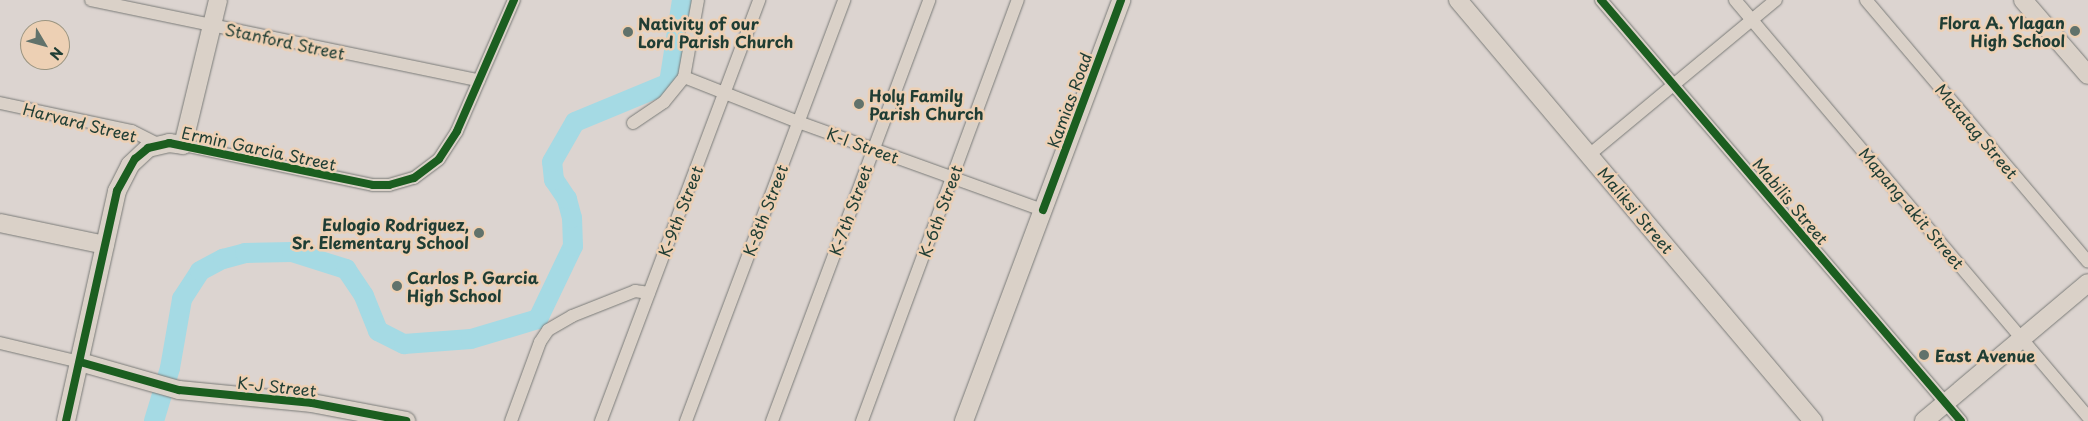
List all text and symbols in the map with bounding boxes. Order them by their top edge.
place label: Flora A. Ylagan High School [1940,12,2065,50]
place label: Nativity of our Lord Parish Church [638,13,794,51]
street label: Stanford Street [223,19,347,63]
north arrow [20,20,70,70]
marker: Flora A. Ylagan High School [2069,25,2081,37]
marker: Nativity of our Lord Parish Church [622,26,634,38]
text: N [45,43,68,64]
street label: Kamias Road [1043,50,1095,150]
street label: Matatag Street [1931,79,2023,183]
place label: Holy Family Parish Church [869,85,984,123]
marker: Holy Family Parish Church [853,98,865,110]
street label: Harvard Street [21,99,139,145]
street label: Ermin Garcia Street [180,122,338,174]
street label: K-I Street [824,123,902,167]
street label: Mapang-akit Street [1855,143,1969,273]
street label: Mabilis Street [1749,154,1833,248]
street label: K-8th Street [739,161,791,259]
street label: K-7th Street [825,162,875,258]
street label: K-6th Street [914,162,966,260]
street label: Maliksi Street [1594,162,1678,258]
street label: K-9th Street [654,163,706,259]
place label: Eulogio Rodriguez, Sr. Elementary School [292,214,469,252]
marker: Eulogio Rodriguez, Sr. Elementary School [473,227,485,239]
place label: Carlos P. Garcia High School [407,267,540,305]
marker: Carlos P. Garcia High School [391,280,403,292]
place label: East Avenue [1935,345,2033,365]
marker: East Avenue [1917,348,1931,362]
street label: K-J Street [236,372,318,400]

